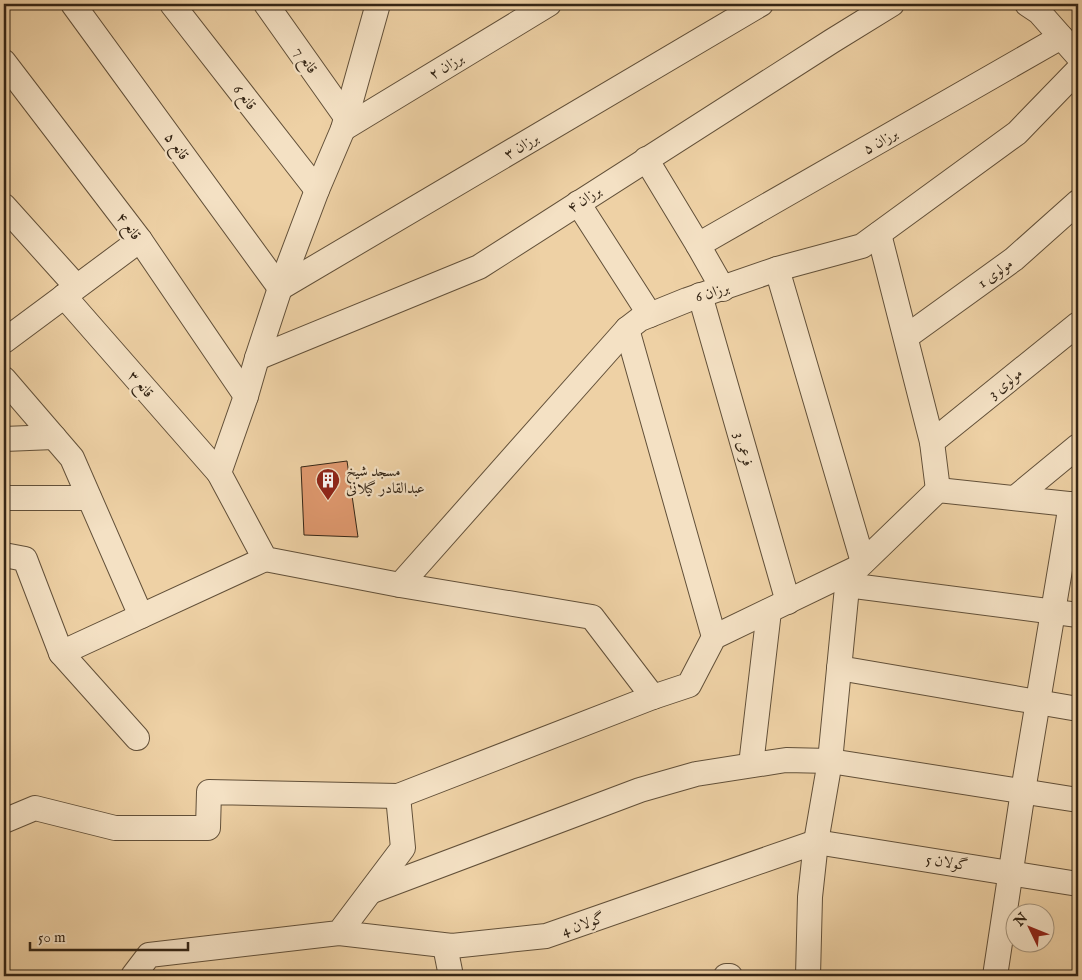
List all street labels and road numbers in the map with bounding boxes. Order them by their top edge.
street label: قانع 7 [286,43,322,80]
street label: برزان ۲ [426,49,467,84]
street label: قانع 6 [225,81,261,117]
street label: برزان ۵ [859,124,901,159]
street label: قانع ۵ [157,129,193,166]
street label: برزان ۳ [501,129,542,164]
street label: برزان ۴ [564,181,605,217]
street label: قانع ۴ [109,209,145,246]
street label: مولوی 1 [974,254,1017,293]
street label: برزان 6 [693,278,732,307]
street label: مولوی 3 [984,364,1027,403]
street label: قانع ۳ [121,367,158,405]
street label: فرعی 3 [730,430,757,468]
street label: گولان 5 [925,850,969,875]
street label: گولان 4 [559,908,607,941]

